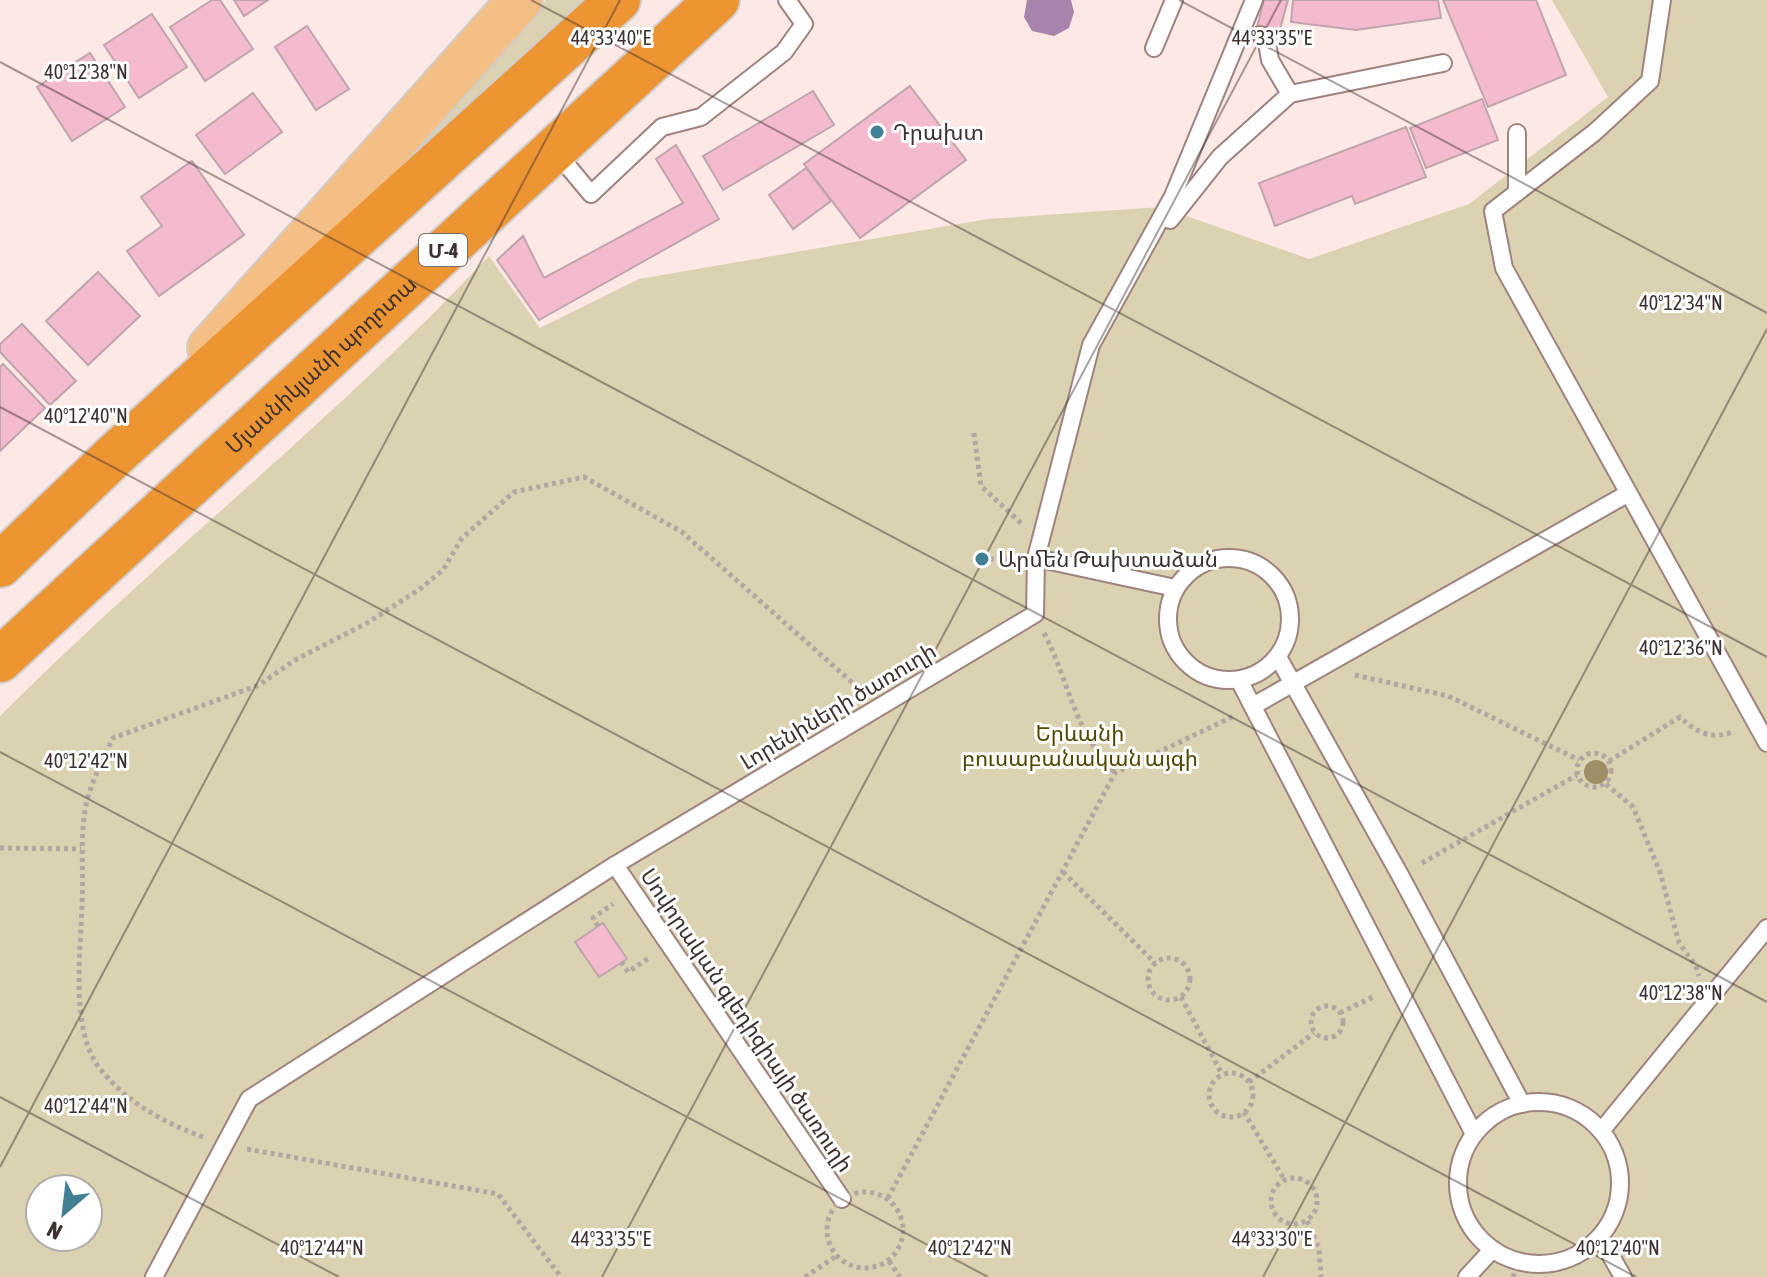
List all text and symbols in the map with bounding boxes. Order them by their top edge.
text: 44°33'40"E [571,26,652,49]
text: 44°33'35"E [1232,26,1313,49]
text: 40°12'38"N [44,60,128,83]
place label: Դրախտ [893,119,984,145]
marker: Դրախտ [868,123,886,141]
road number: Մ-4 [419,234,467,266]
street label: Մյասնիկյանի պողոտա [220,270,422,459]
text: 40°12'34"N [1639,291,1723,314]
text: 40°12'40"N [44,404,128,427]
place label: Արմեն Թախտաձան [998,546,1218,572]
marker: Արմեն Թախտաձան [973,550,991,568]
text: 40°12'36"N [1639,636,1723,659]
street label: Լորենիների ծառուղի [735,637,941,775]
park label: Երևանի բուսաբանական այգի [962,720,1198,771]
text: 40°12'42"N [44,749,128,772]
street label: Սովորական գլեդիզիայի ծառուղի [635,863,859,1177]
text: 40°12'38"N [1639,981,1723,1004]
text: 40°12'44"N [44,1094,128,1117]
north arrow [24,1173,104,1253]
text: N [43,1216,66,1245]
text: 44°33'35"E [571,1227,652,1250]
text: 44°33'30"E [1232,1227,1313,1250]
text: 40°12'44"N [280,1236,364,1259]
text: 40°12'42"N [928,1236,1012,1259]
text: 40°12'40"N [1576,1236,1660,1259]

